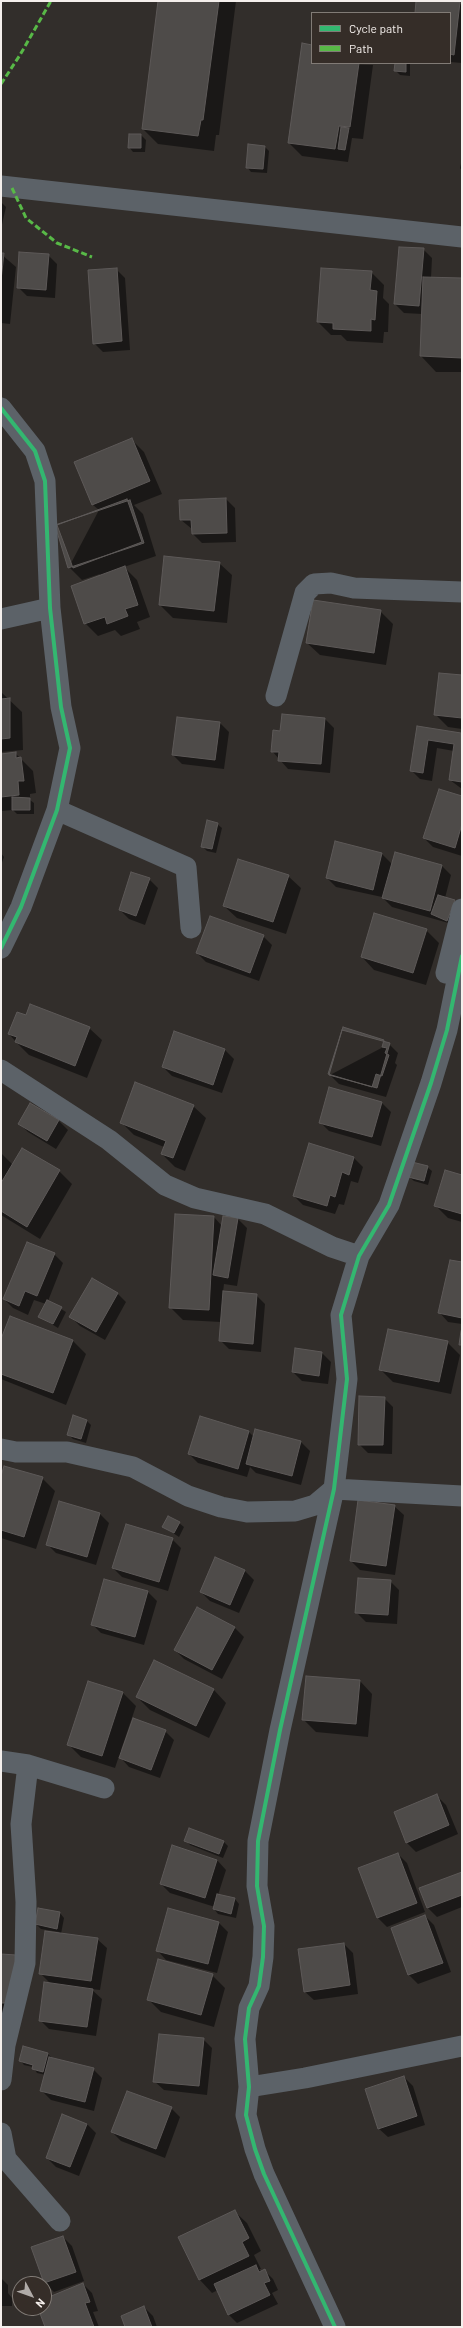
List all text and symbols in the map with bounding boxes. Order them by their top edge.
legend [311,12,451,64]
text: Cycle path [349,21,403,35]
text: Path [349,41,373,55]
north arrow [12,2276,52,2316]
text: N [33,2297,48,2311]

